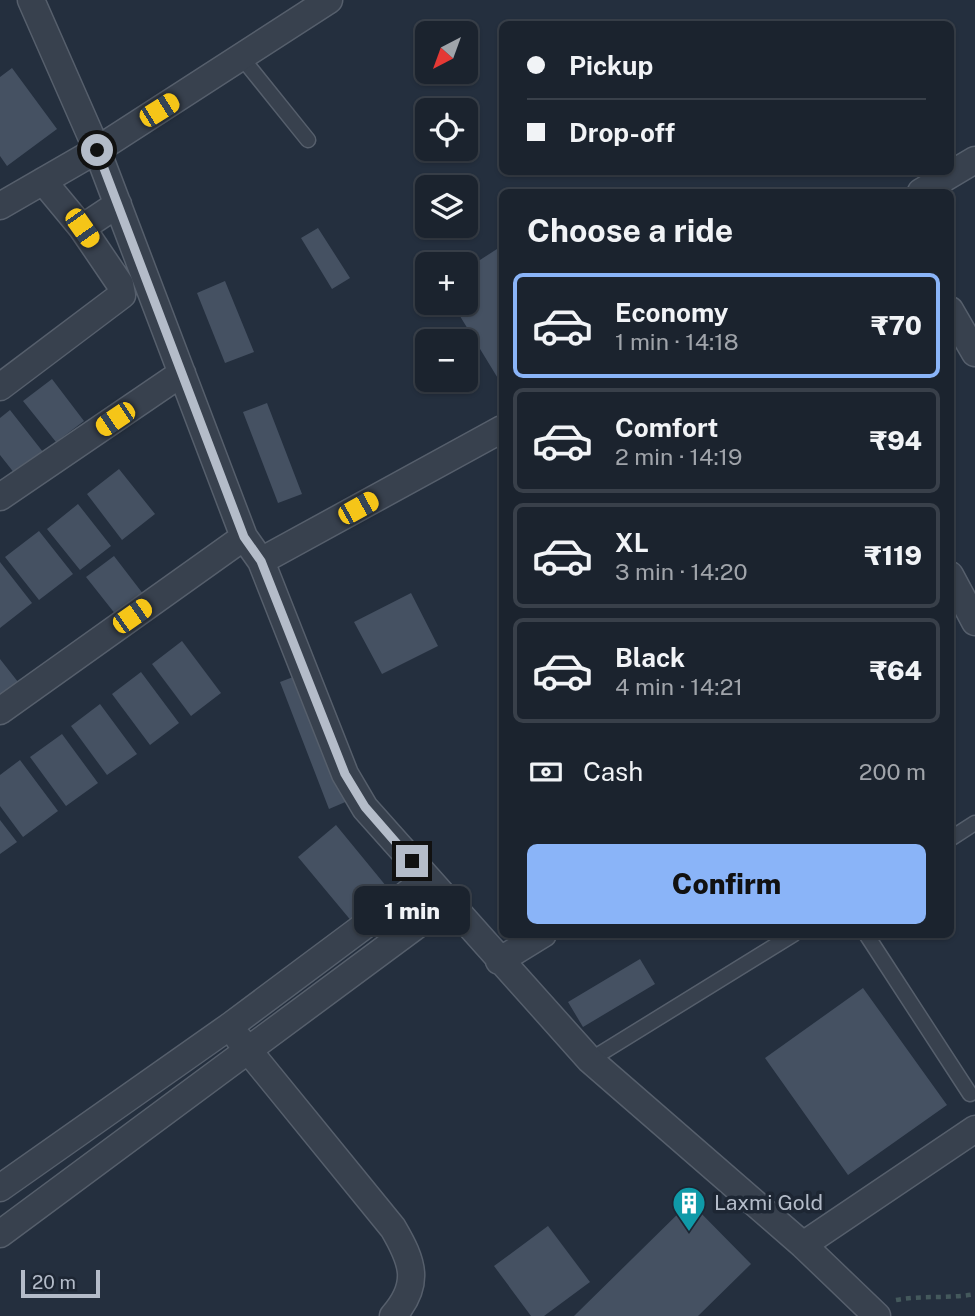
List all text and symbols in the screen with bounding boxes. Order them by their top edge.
north arrow [415,21,478,84]
map controls [415,21,478,392]
text: Pickup [569,50,653,81]
car [136,90,183,130]
button: locate [415,98,478,161]
text: Drop-off [569,117,675,148]
route start [81,134,113,166]
button: layers [415,175,478,238]
car [62,205,103,251]
text: Choose a ride [527,212,733,249]
button: + [415,252,478,315]
icon: car [531,294,594,357]
text: Economy [615,297,728,328]
text: ₹70 [871,310,922,341]
text: 1 min · 14:18 [615,328,739,355]
button: − [415,329,478,392]
car [92,399,139,439]
icon: car [531,409,594,472]
text: Comfort [615,412,718,443]
text: ₹94 [870,425,922,456]
text: 2 min · 14:19 [615,443,742,470]
car [335,489,382,527]
icon: car [531,524,594,587]
text: XL [615,527,649,558]
text: ₹119 [864,540,922,571]
text: 3 min · 14:20 [615,558,748,585]
car [109,595,156,637]
icon: car [531,639,594,702]
text: Black [615,642,685,673]
text: ₹64 [870,655,922,686]
text: 4 min · 14:21 [615,673,743,700]
icon: cash [527,753,565,791]
text: Cash [583,756,643,787]
text: 200 m [859,758,926,785]
button: Confirm [527,844,926,924]
route end [396,845,428,877]
callout: 1 min [354,886,470,934]
text: 1 min [384,897,440,924]
building icon: Laxmi Gold [670,1184,708,1233]
place label: Laxmi Gold [714,1190,823,1215]
scale bar [21,1267,100,1299]
text: 20 m [32,1271,76,1293]

